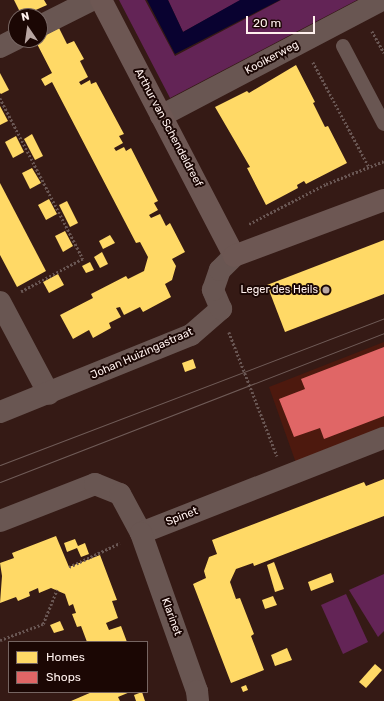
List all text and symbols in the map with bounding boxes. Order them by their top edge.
north arrow [8,8,48,48]
scale bar [248,8,317,34]
text: N [20,10,31,24]
text: 20 m [253,16,281,30]
street label: Kooikerweg [243,38,301,78]
street label: Arthur van Schendeldreef [131,66,205,190]
place label: Leger des Heils [240,283,318,297]
marker: Leger des Heils [321,285,331,295]
street label: Johan Huizingastraat [89,325,195,383]
street label: Spinet [164,505,200,529]
street label: Klarinet [158,596,184,638]
legend [8,641,148,693]
text: Homes [46,650,85,664]
text: Shops [46,670,81,684]

